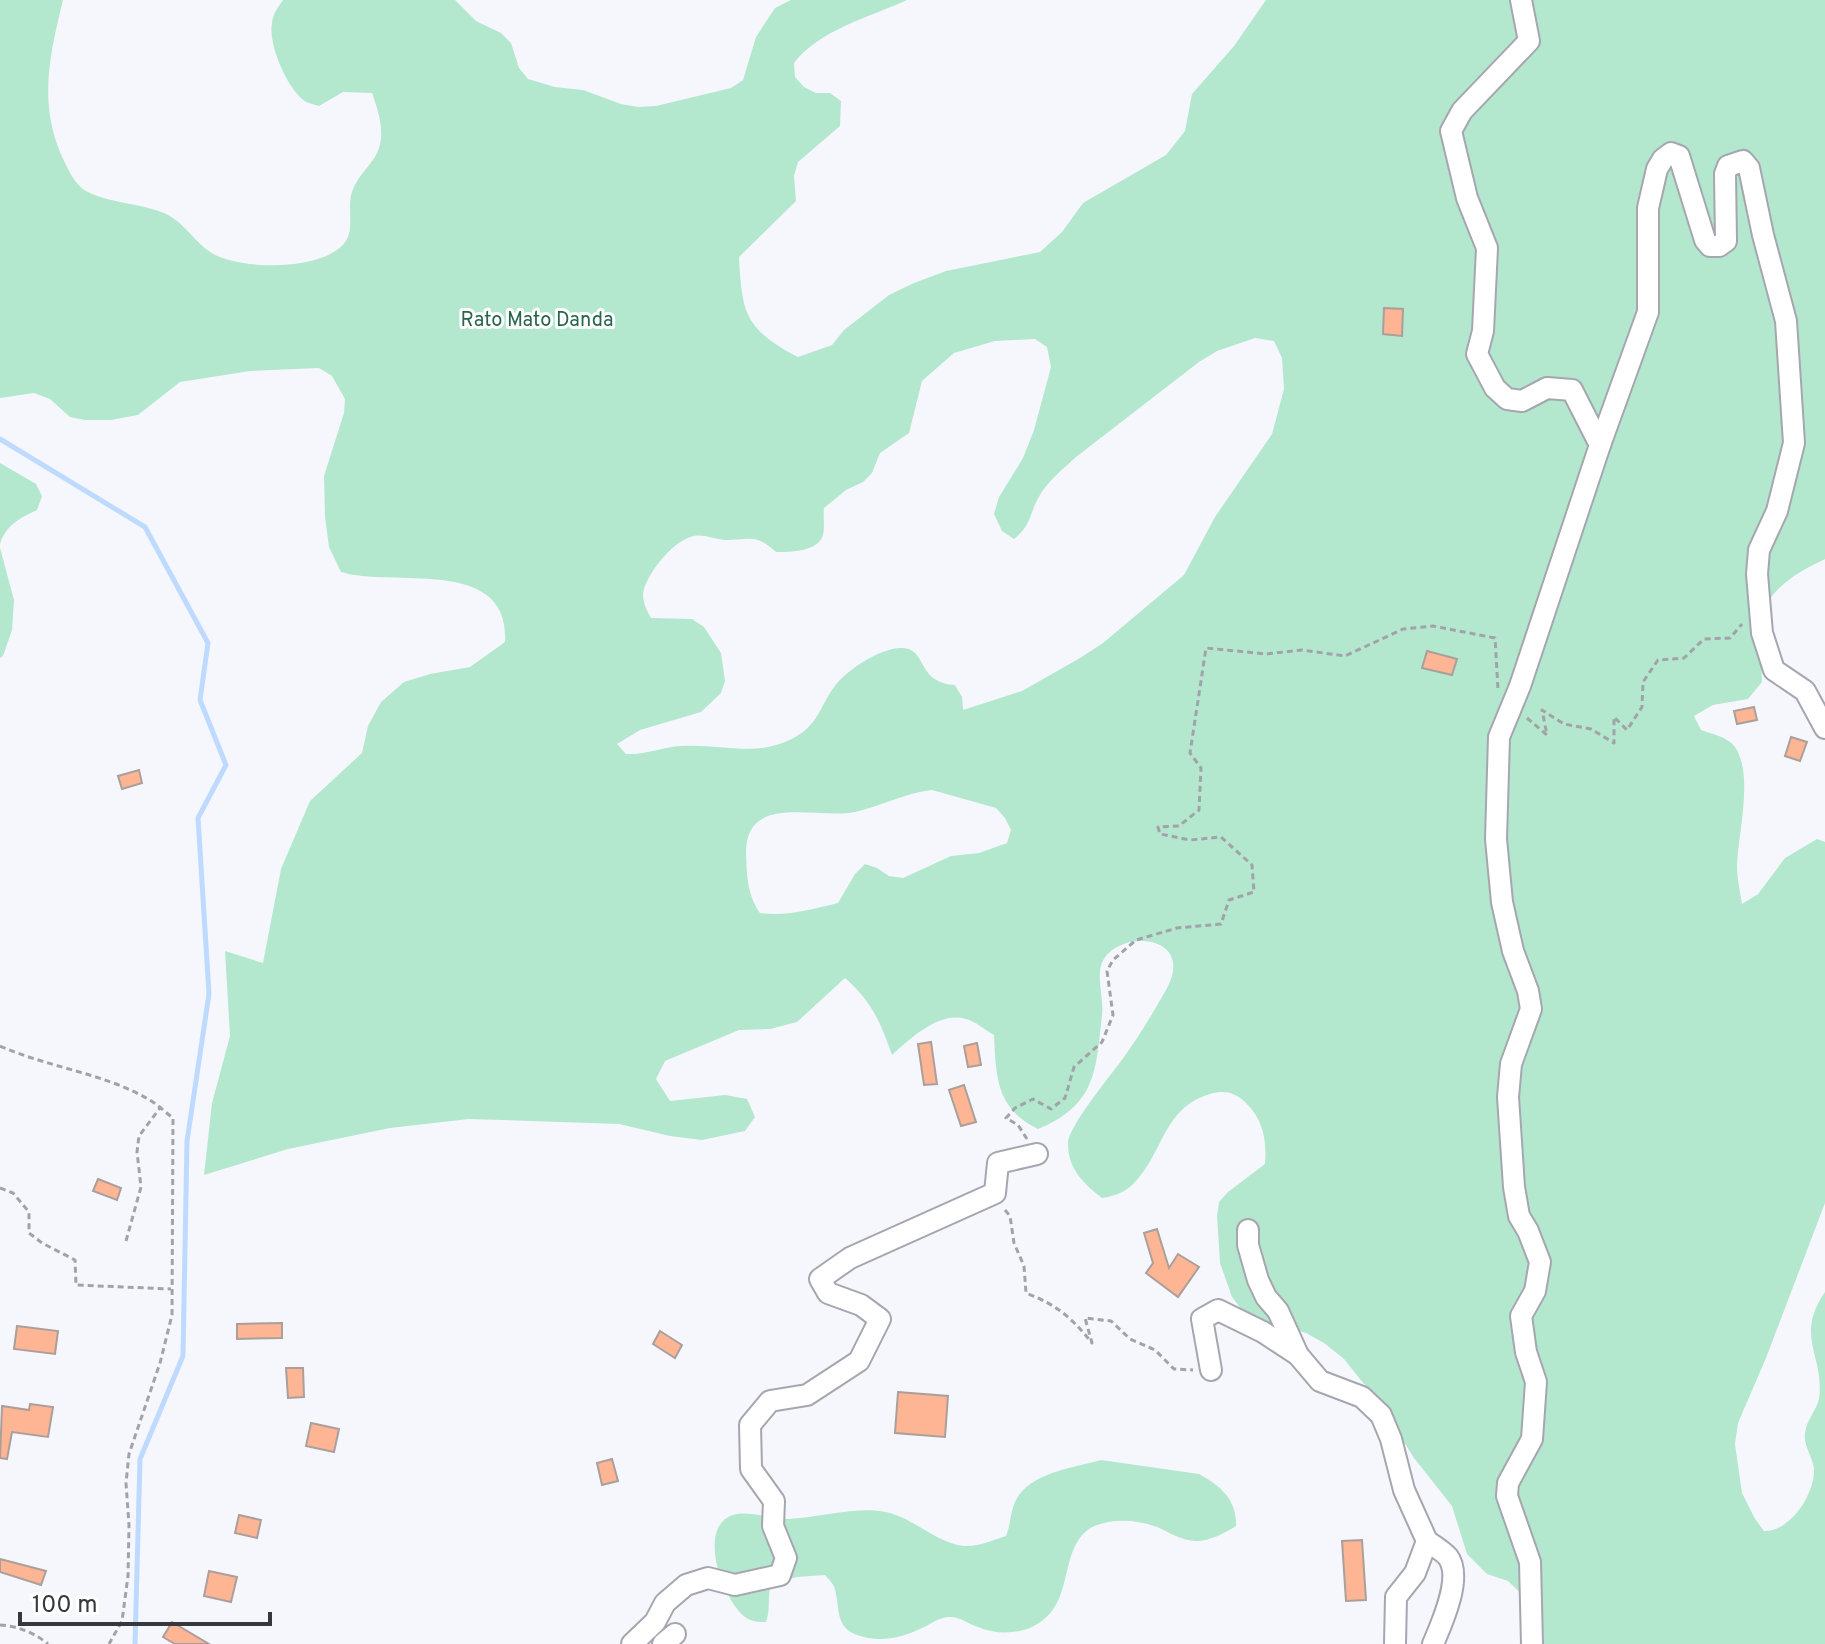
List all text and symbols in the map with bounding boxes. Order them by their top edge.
park label: Rato Mato Danda [461,308,613,334]
scale bar [20,1576,270,1626]
text: 100 m [32,1591,98,1621]

